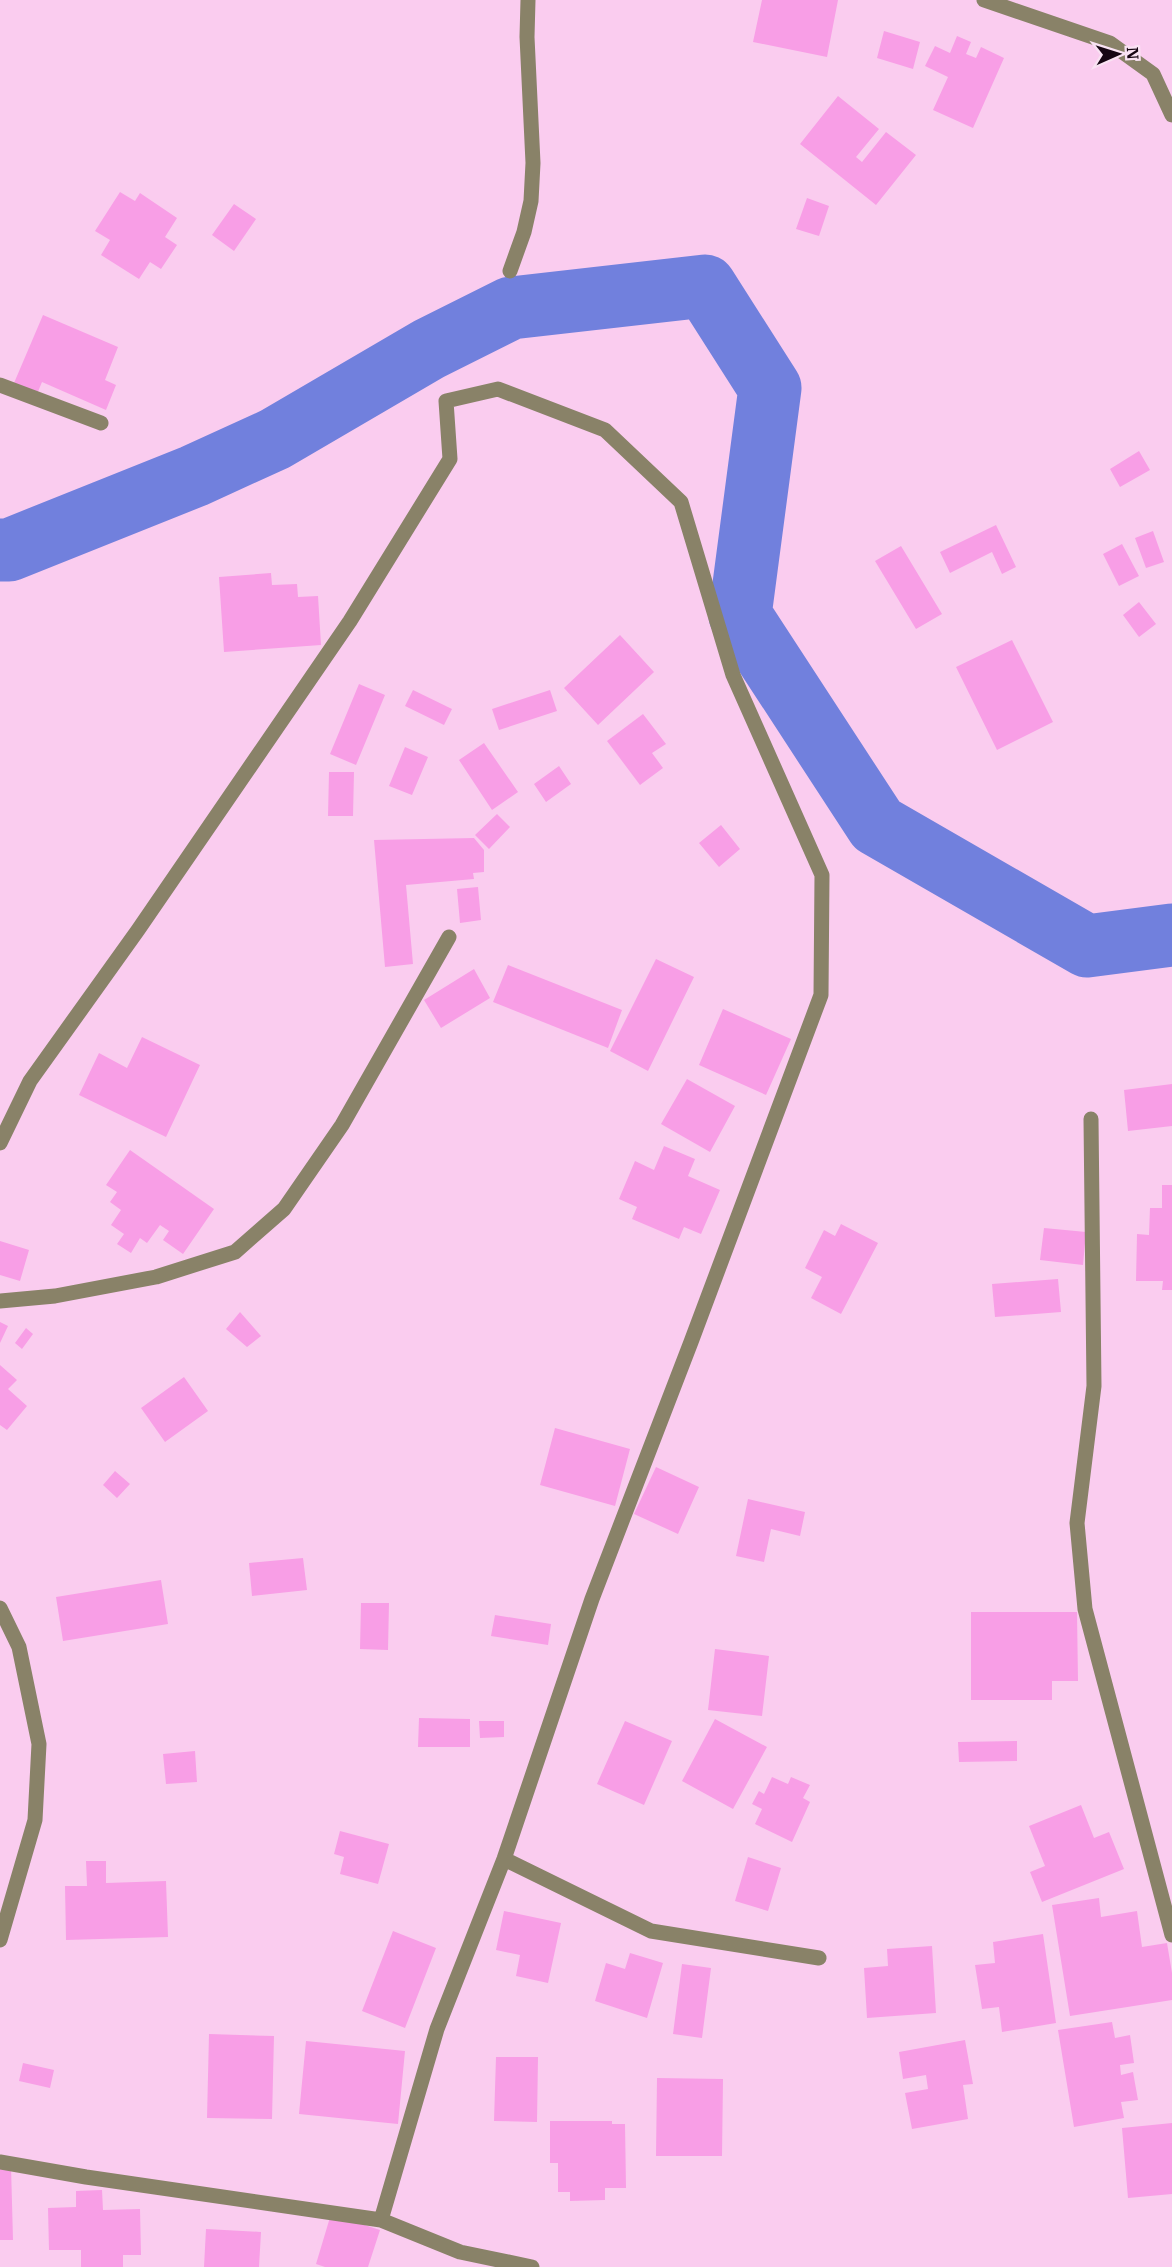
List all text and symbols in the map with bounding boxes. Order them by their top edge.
north arrow [1088,24,1148,84]
text: N [1123,46,1143,60]

